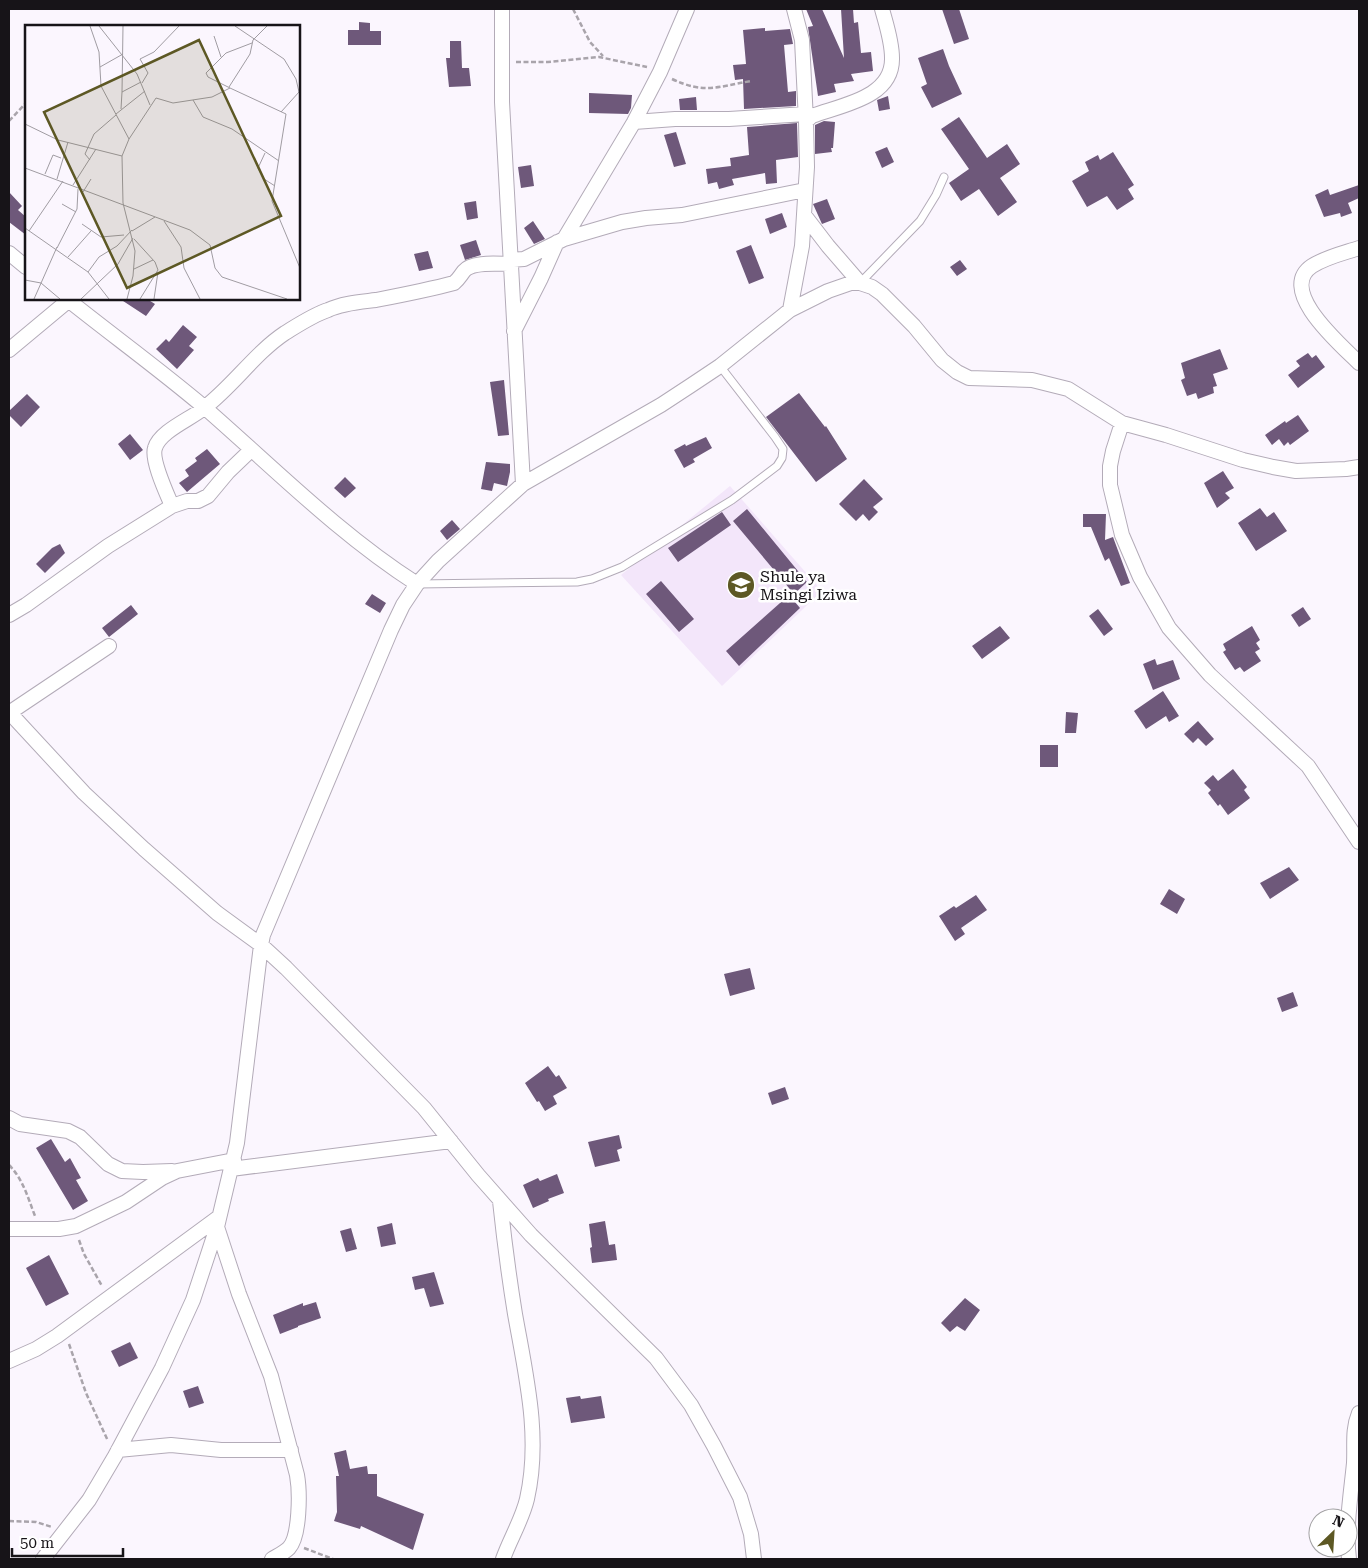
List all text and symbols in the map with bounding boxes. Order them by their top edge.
inset map [25,25,300,300]
place label: Shule ya Msingi Iziwa [760,567,857,604]
school or university icon: Shule ya Msingi Iziwa [726,570,756,600]
north arrow [1308,1508,1358,1558]
text: N [1330,1512,1347,1531]
scale bar [12,1526,124,1558]
text: 50 m [20,1534,55,1552]

